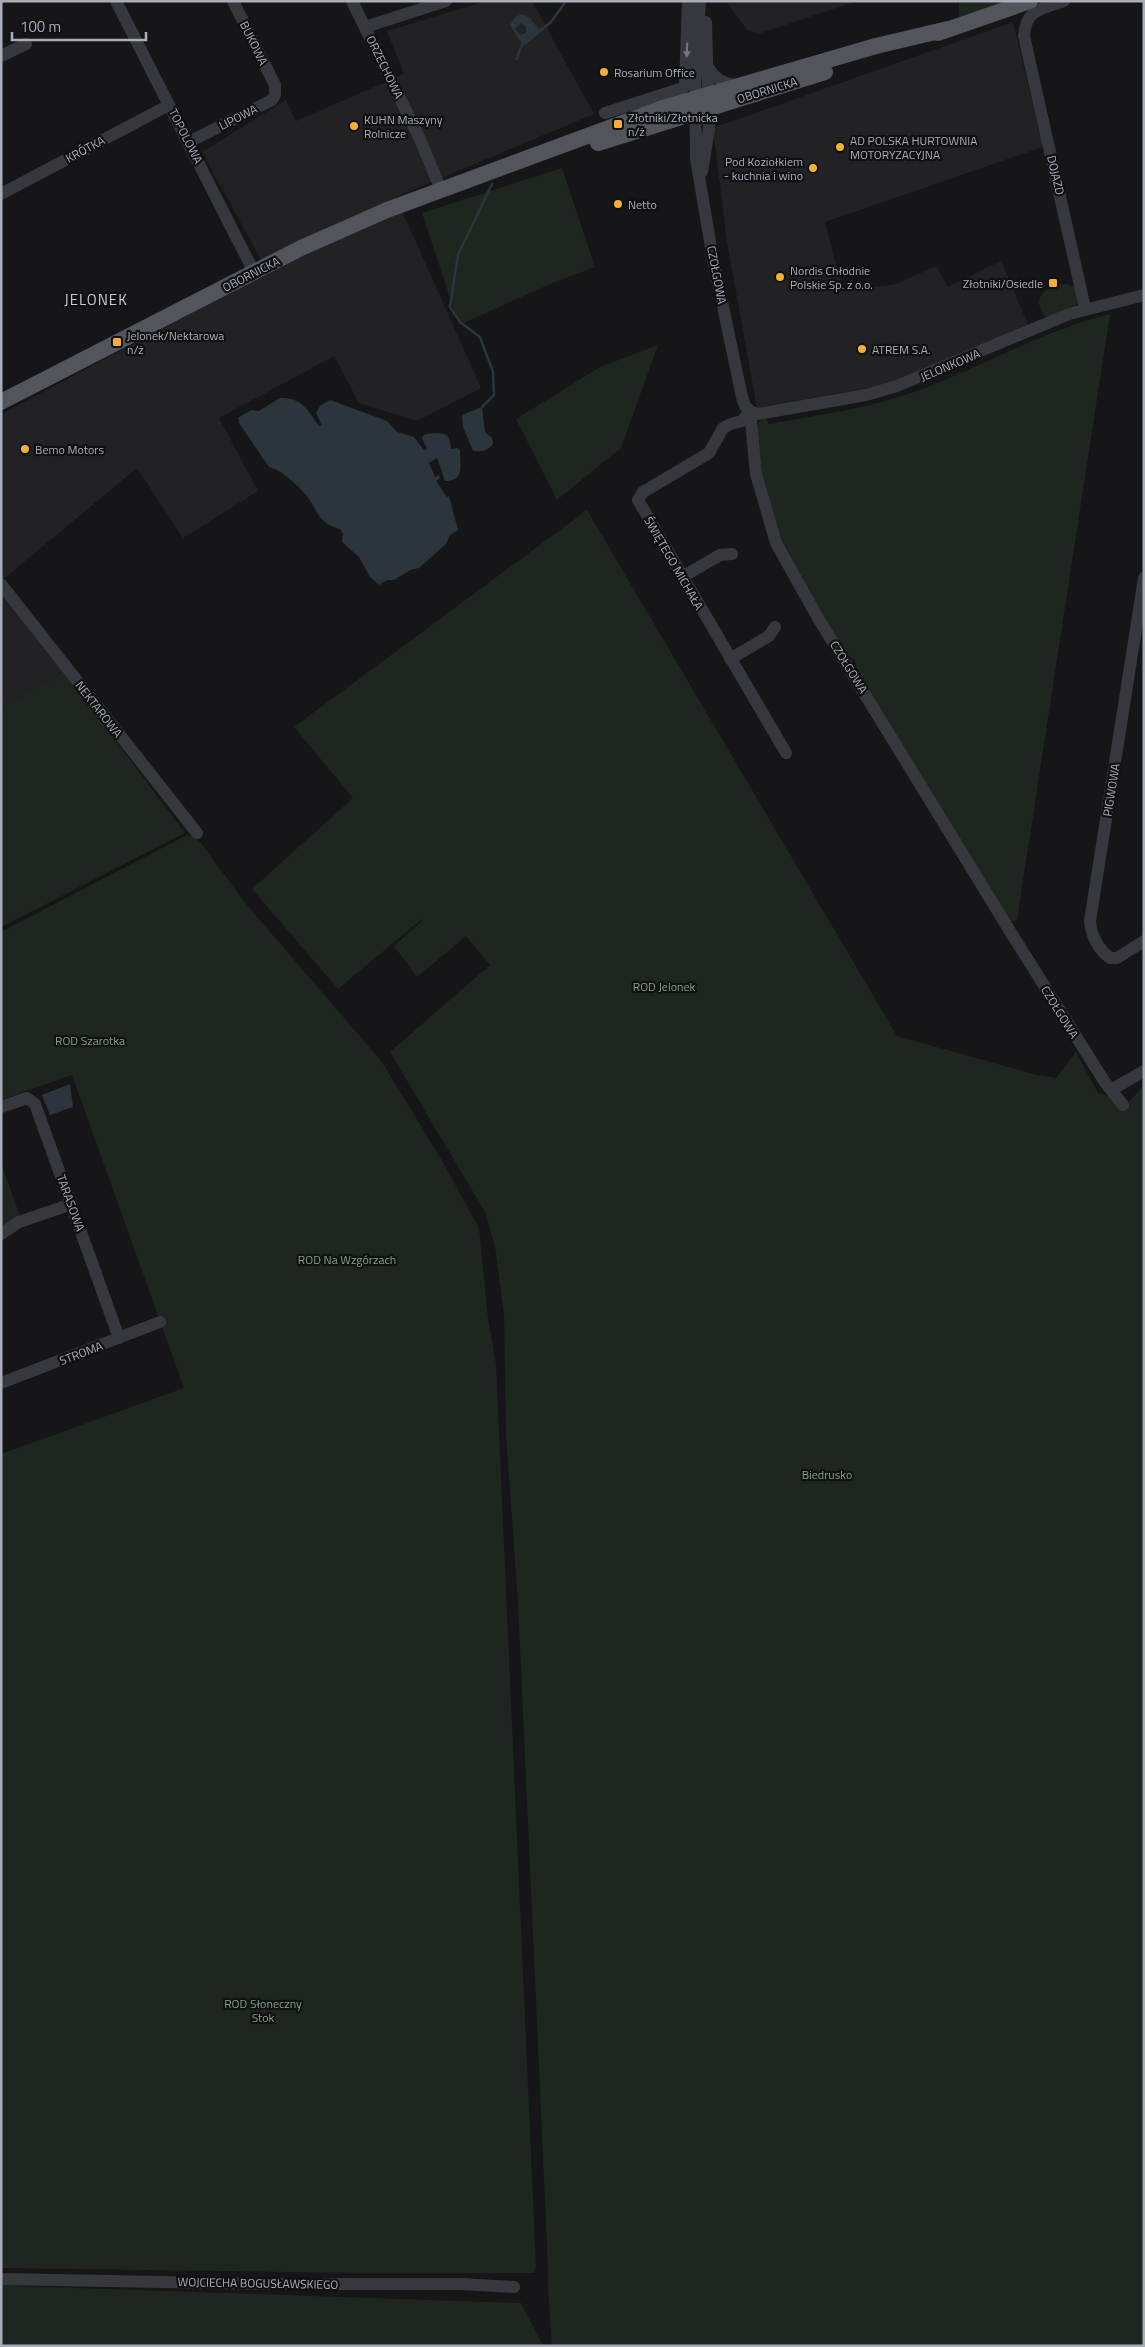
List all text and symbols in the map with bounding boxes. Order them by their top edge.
scale bar [12,10,146,42]
text: 100 m [20,15,61,38]
street label: BUKOWA [235,18,273,68]
street label: ORZECHOWA [361,32,409,102]
one-way arrow [682,42,690,58]
place label: Rosarium Office [614,63,695,82]
marker: Rosarium Office [598,66,610,78]
street label: OBORNICKA [734,72,800,108]
street label: LIPOWA [215,99,261,135]
street label: TOPOLOWA [164,105,208,167]
place label: Złotniki/Złotnicka n/ż [628,108,718,141]
place label: KUHN Maszyny Rolnicze [364,110,443,143]
marker: Złotniki/Złotnicka n/ż [612,118,624,130]
marker: KUHN Maszyny Rolnicze [348,120,360,132]
street label: KRÓTKA [62,131,108,167]
place label: AD POLSKA HURTOWNIA MOTORYZACYJNA [850,131,977,164]
marker: AD POLSKA HURTOWNIA MOTORYZACYJNA [834,141,846,153]
place label: Pod Koziołkiem - kuchnia i wino [724,152,803,185]
street label: DOJAZD [1042,153,1070,197]
marker: Pod Koziołkiem - kuchnia i wino [807,162,819,174]
place label: Netto [628,195,657,214]
marker: Netto [612,198,624,210]
street label: CZOŁGOWA [702,244,732,306]
street label: OBORNICKA [219,251,283,297]
place label: Nordis Chłodnie Polskie Sp. z o.o. [790,261,873,294]
marker: Nordis Chłodnie Polskie Sp. z o.o. [774,271,786,283]
place label: Złotniki/Osiedle [963,274,1043,293]
marker: Złotniki/Osiedle [1047,277,1059,289]
district label: JELONEK [64,288,128,311]
place label: Jelonek/Nektarowa n/ż [127,326,224,359]
marker: Jelonek/Nektarowa n/ż [111,336,123,348]
place label: ATREM S.A. [872,340,931,359]
marker: ATREM S.A. [856,343,868,355]
street label: JELONKOWA [917,344,983,386]
place label: Bemo Motors [35,440,104,459]
marker: Bemo Motors [19,443,31,455]
street label: ŚWIĘTEGO MICHAŁA [639,513,709,613]
street label: CZOŁGOWA [825,637,873,697]
street label: NEKTAROWA [71,677,127,741]
street label: PIGWOWA [1097,762,1125,818]
park label: ROD Jelonek [633,977,696,996]
street label: CZOŁGOWA [1036,982,1084,1042]
park label: ROD Szarotka [55,1031,125,1050]
street label: TARASOWA [52,1172,90,1234]
park label: ROD Na Wzgórzach [298,1250,396,1269]
street label: STROMA [56,1336,106,1370]
park label: Biedrusko [802,1465,852,1484]
park label: ROD Słoneczny Stok [224,1994,302,2027]
street label: WOJCIECHA BOGUSŁAWSKIEGO [178,2272,339,2294]

